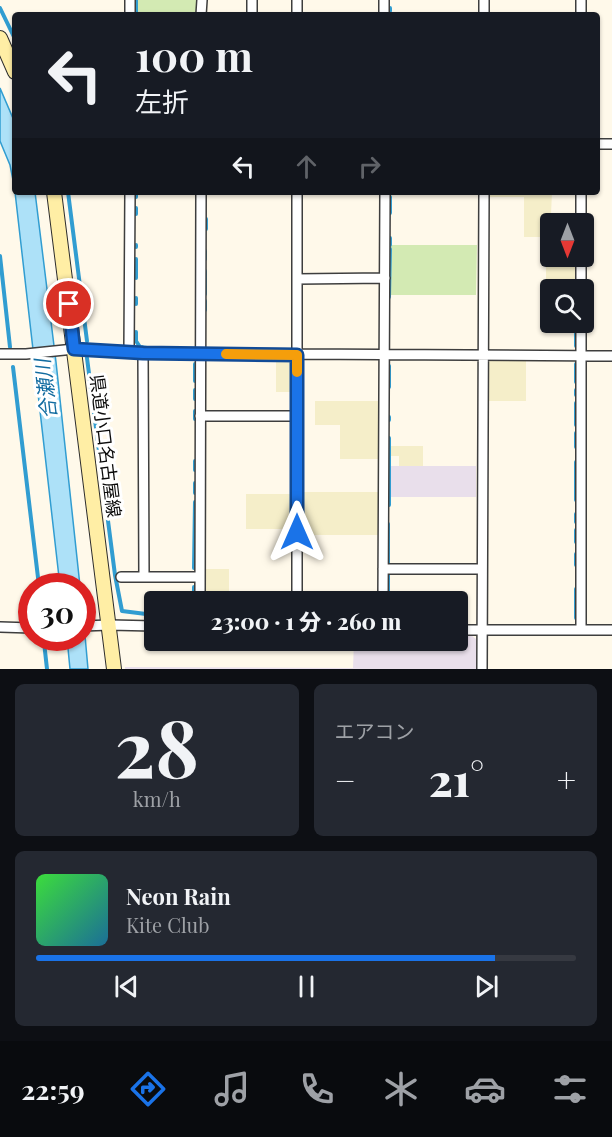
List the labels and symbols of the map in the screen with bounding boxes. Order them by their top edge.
north arrow [540,213,594,267]
pin [43,278,94,329]
water label: 合瀬川 [27,356,62,421]
street label: 県道小口名古屋線 [85,373,127,519]
position arrow [265,500,329,564]
speed limit sign: 30 [18,573,96,651]

